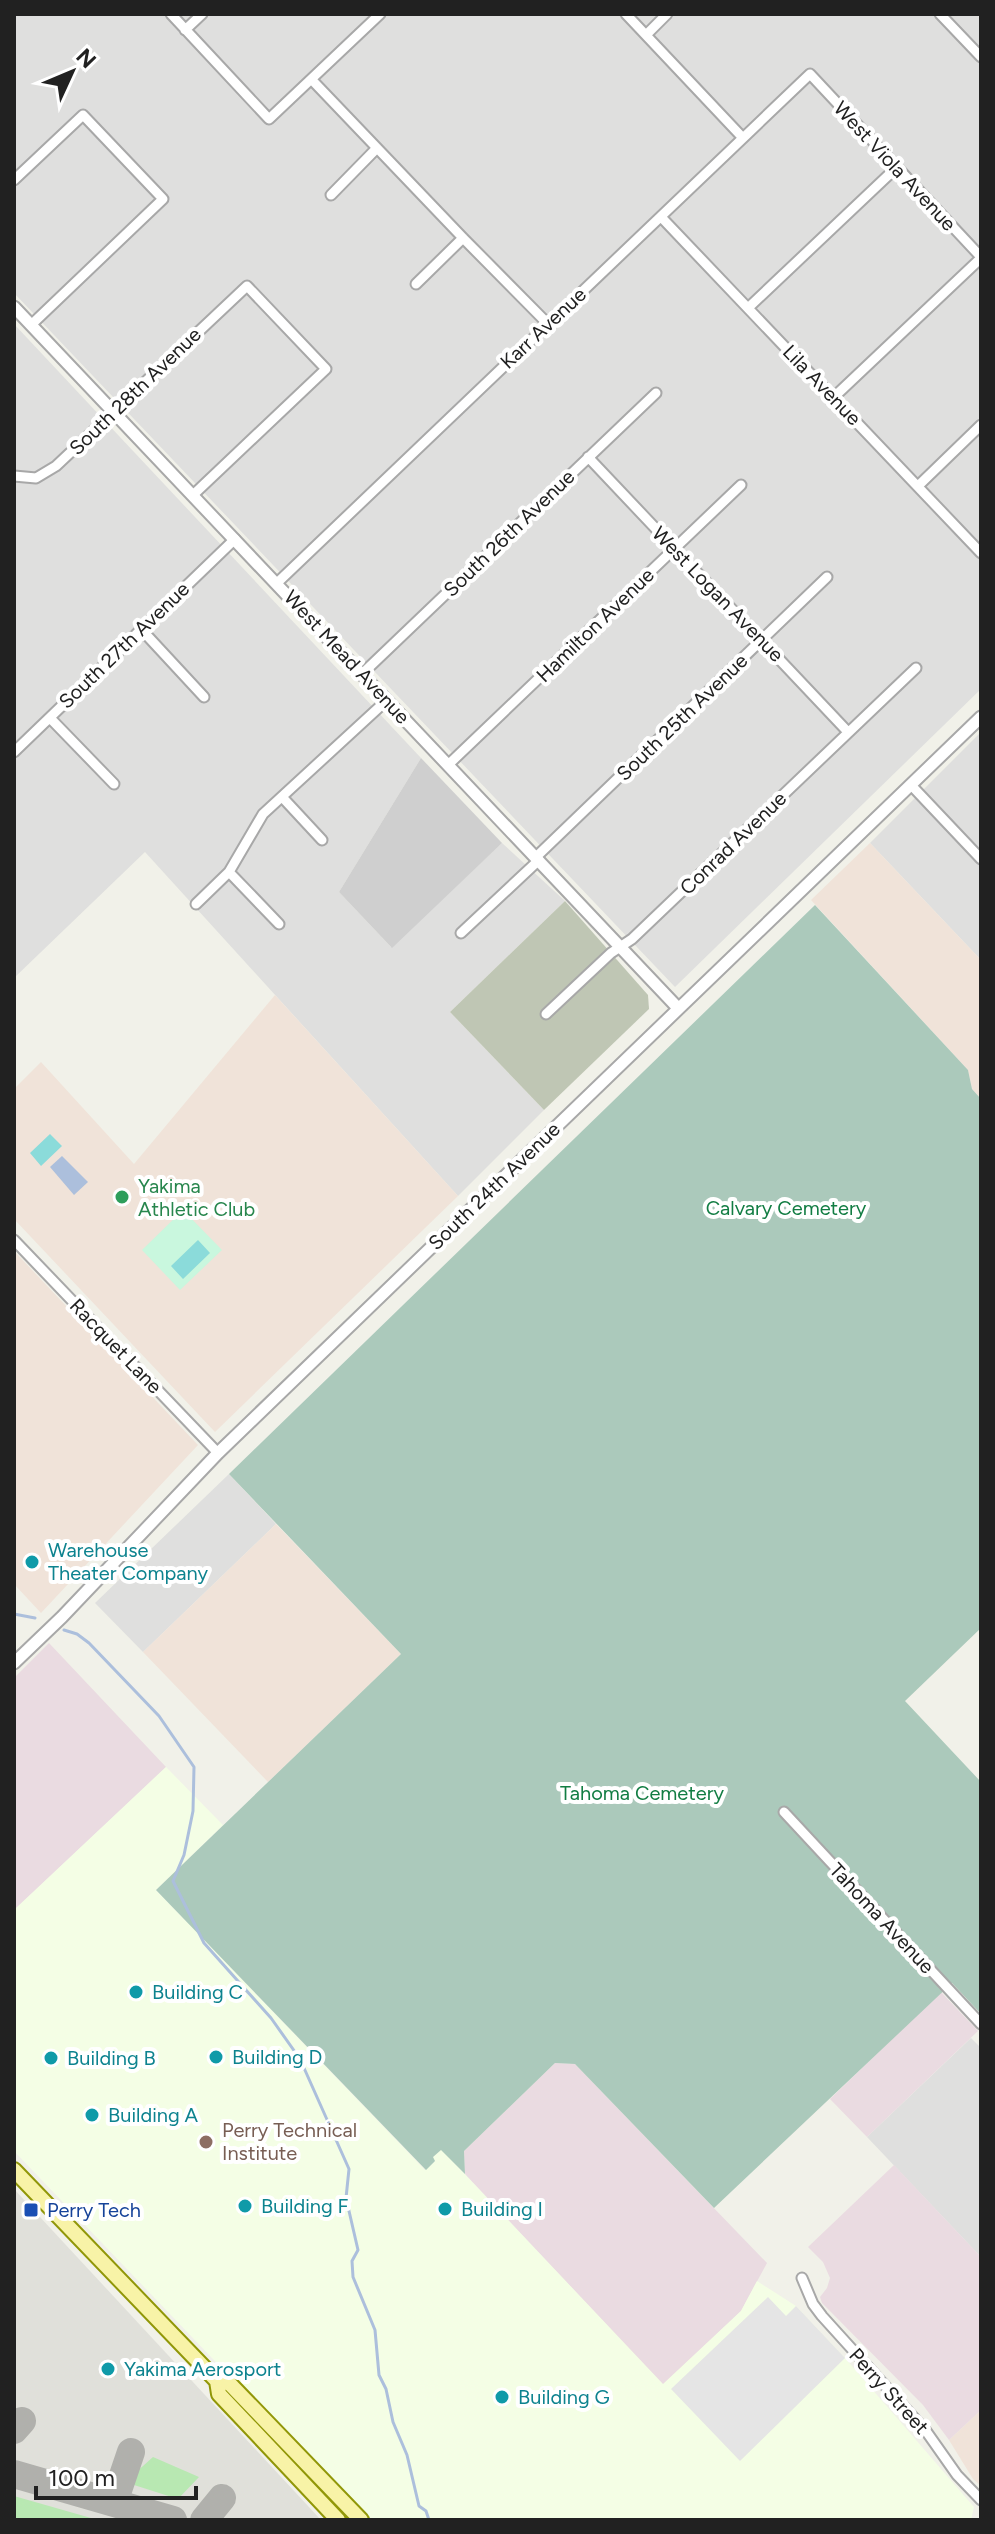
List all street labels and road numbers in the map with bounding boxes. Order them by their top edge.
street label: West Viola Avenue [829,96,961,236]
street label: Karr Avenue [495,282,591,374]
street label: South 28th Avenue [64,322,206,460]
street label: Lila Avenue [778,340,866,430]
street label: South 26th Avenue [439,464,579,602]
street label: West Logan Avenue [647,521,789,667]
street label: Hamilton Avenue [531,563,659,687]
street label: South 27th Avenue [54,577,194,713]
street label: West Mead Avenue [279,585,415,729]
street label: South 25th Avenue [612,648,752,786]
street label: Conrad Avenue [675,786,791,900]
street label: South 24th Avenue [423,1117,565,1255]
street label: Racquet Lane [65,1294,167,1398]
street label: Tahoma Avenue [825,1858,939,1978]
street label: Perry Street [844,2343,934,2439]

